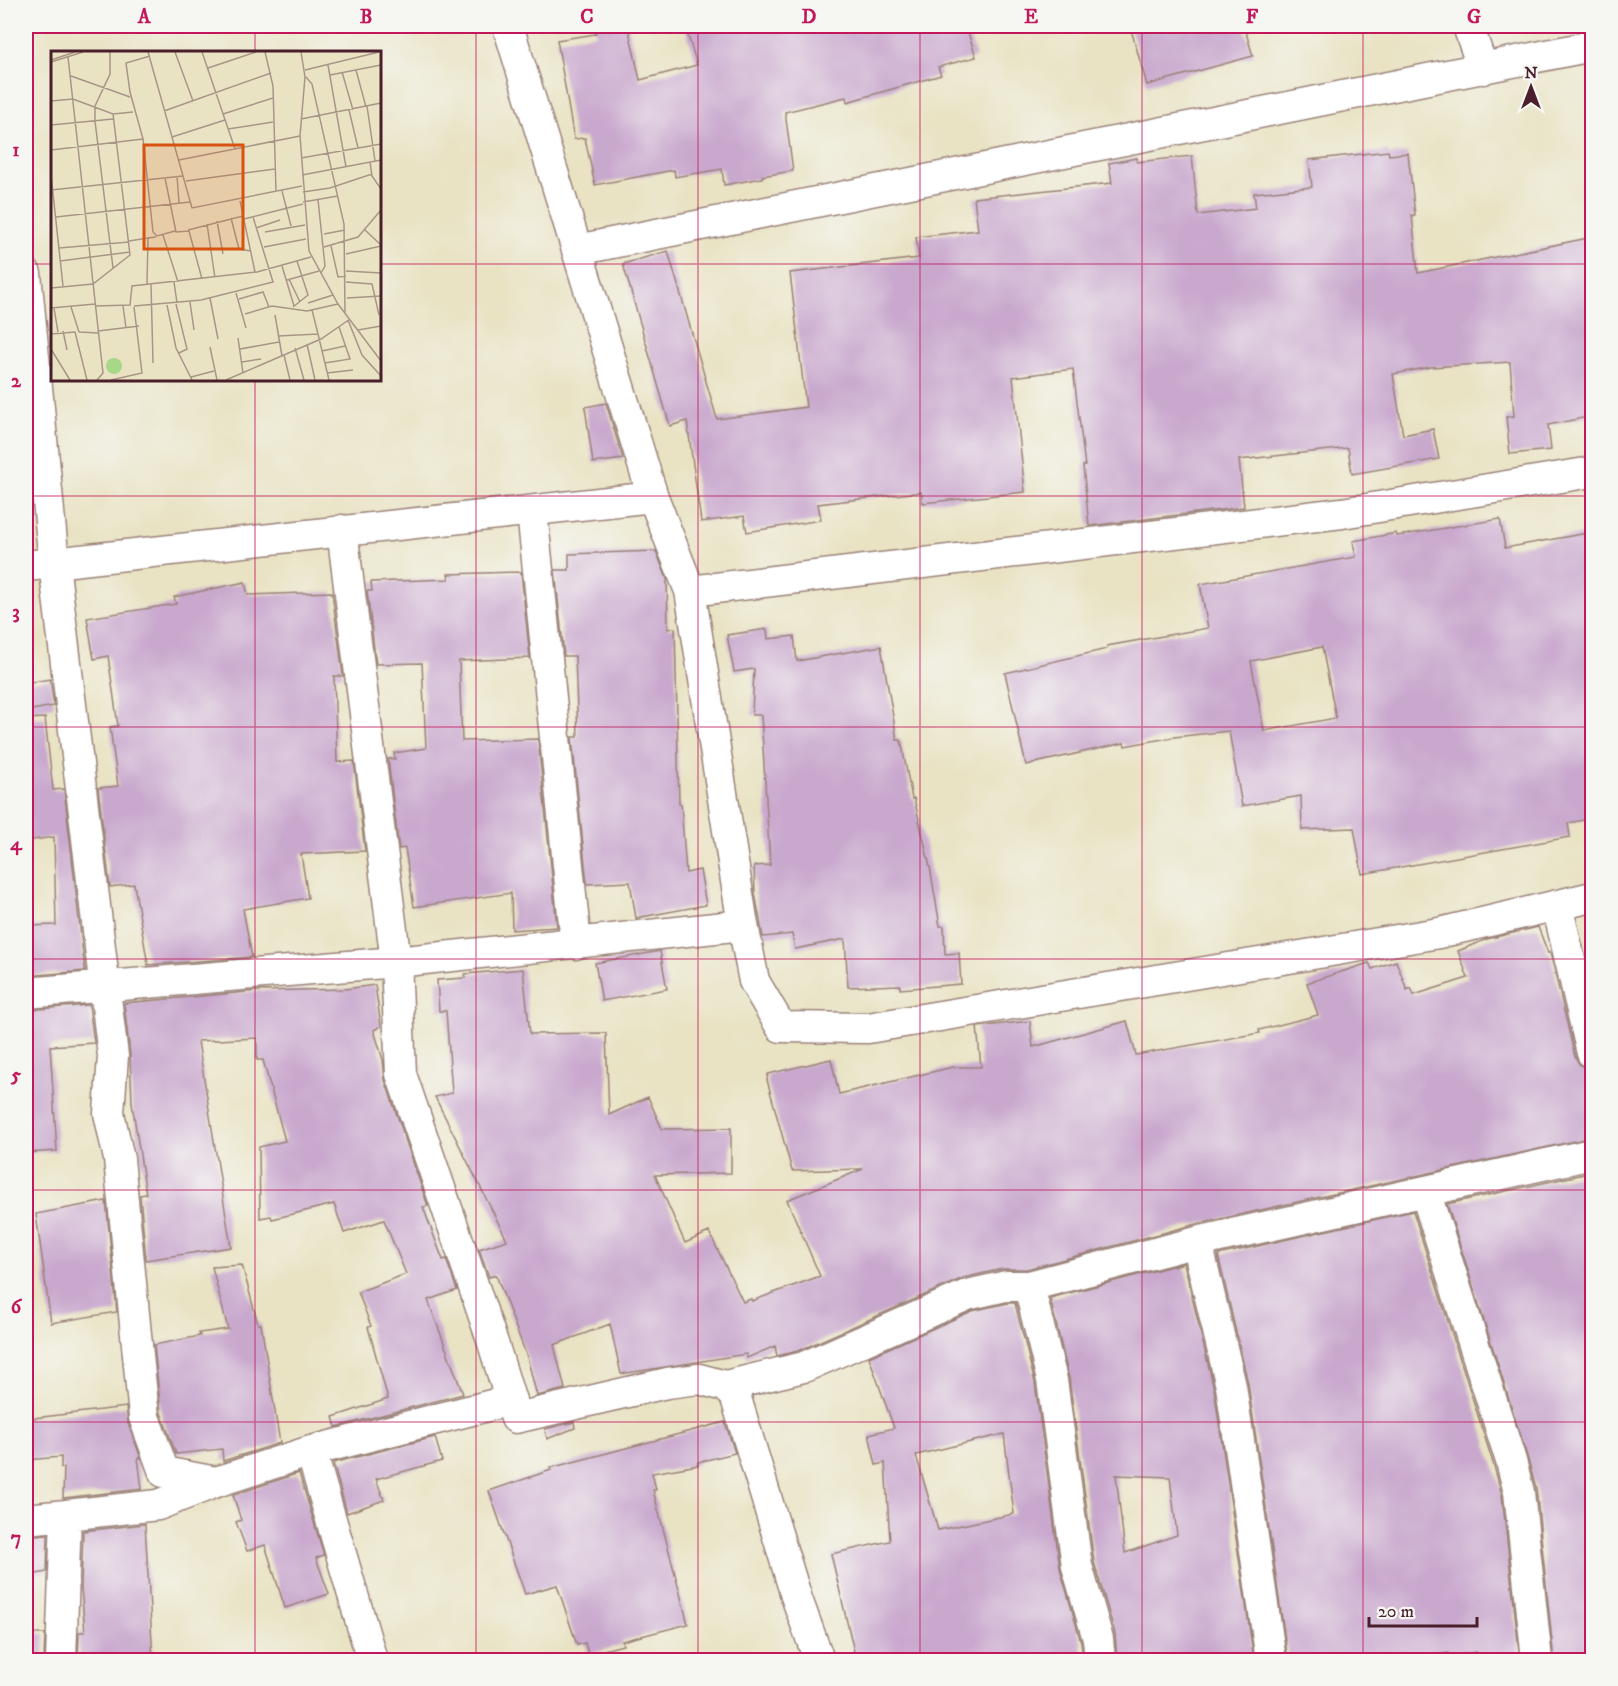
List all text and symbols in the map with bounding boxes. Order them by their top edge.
text: A [137,5,152,30]
text: B [360,5,372,30]
text: C [580,5,594,30]
text: D [802,5,817,30]
text: E [1024,5,1038,30]
text: F [1246,5,1259,30]
text: G [1467,5,1481,30]
inset map [51,51,381,381]
north arrow [1501,57,1561,117]
text: N [1524,63,1538,83]
text: 1 [12,138,20,163]
text: 2 [11,369,22,394]
text: 3 [12,600,20,625]
text: 4 [10,832,23,857]
text: 5 [10,1063,21,1088]
text: 6 [11,1295,23,1320]
text: 7 [11,1526,21,1551]
scale bar [1369,1590,1477,1628]
text: 20 m [1378,1601,1414,1623]

